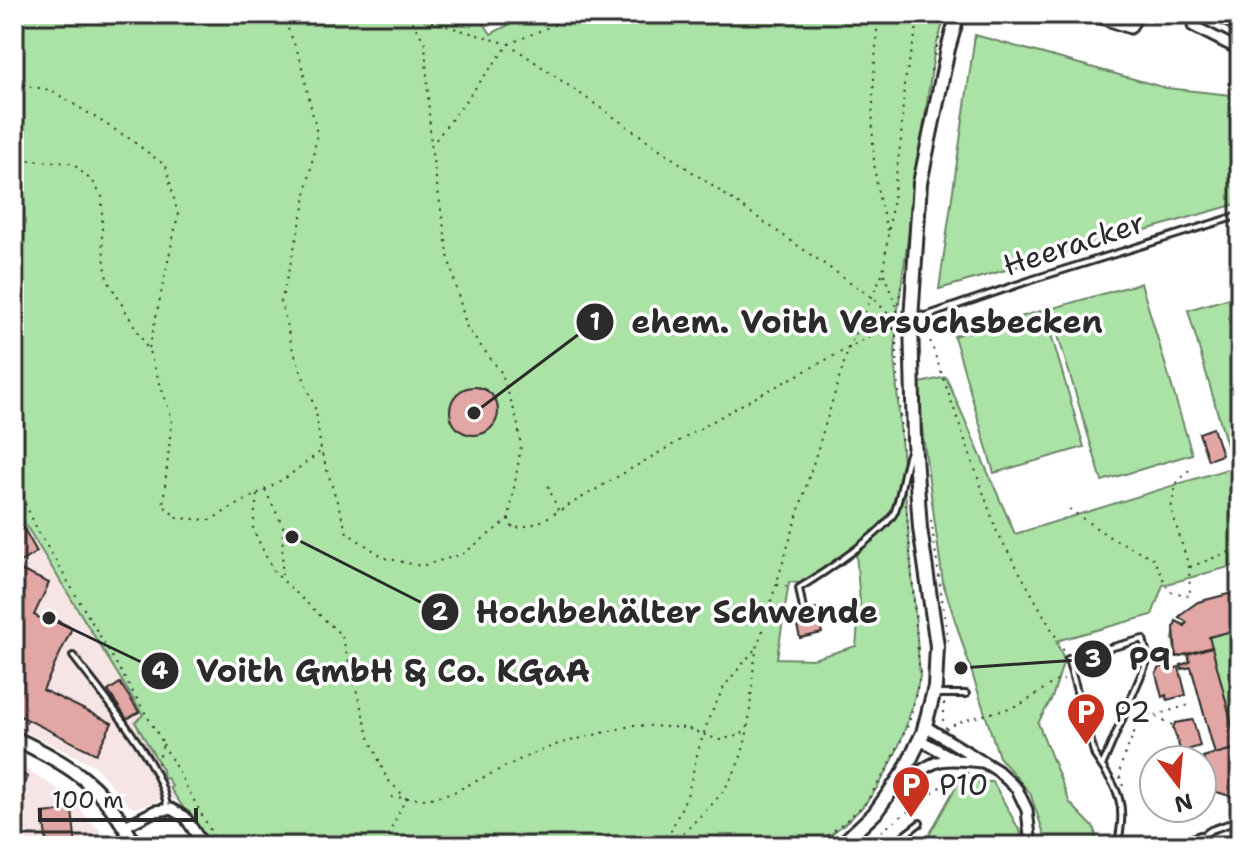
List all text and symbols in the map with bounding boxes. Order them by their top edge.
street label: Heeracker [998,201,1150,286]
callout: ehem. Voith Versuchsbecken [575,294,1119,350]
text: ehem. Voith Versuchsbecken [631,300,1103,343]
text: 1 [590,306,600,338]
callout: Hochbehälter Schwende [420,584,894,640]
text: Hochbehälter Schwende [476,590,878,633]
text: 2 [432,596,449,628]
callout: P9 [1073,631,1187,687]
text: P9 [1129,637,1171,680]
callout: Voith GmbH & Co. KGaA [140,643,606,699]
text: 3 [1085,643,1101,675]
text: Voith GmbH & Co. KGaA [196,649,590,692]
text: 4 [152,655,169,687]
parking icon: P2 [1065,691,1107,746]
place label: P2 [1114,691,1151,732]
north arrow [1138,744,1218,824]
parking icon: P10 [890,764,932,819]
place label: P10 [939,764,989,805]
scale bar [40,772,196,822]
text: 100 m [52,784,124,816]
text: N [1171,786,1196,819]

